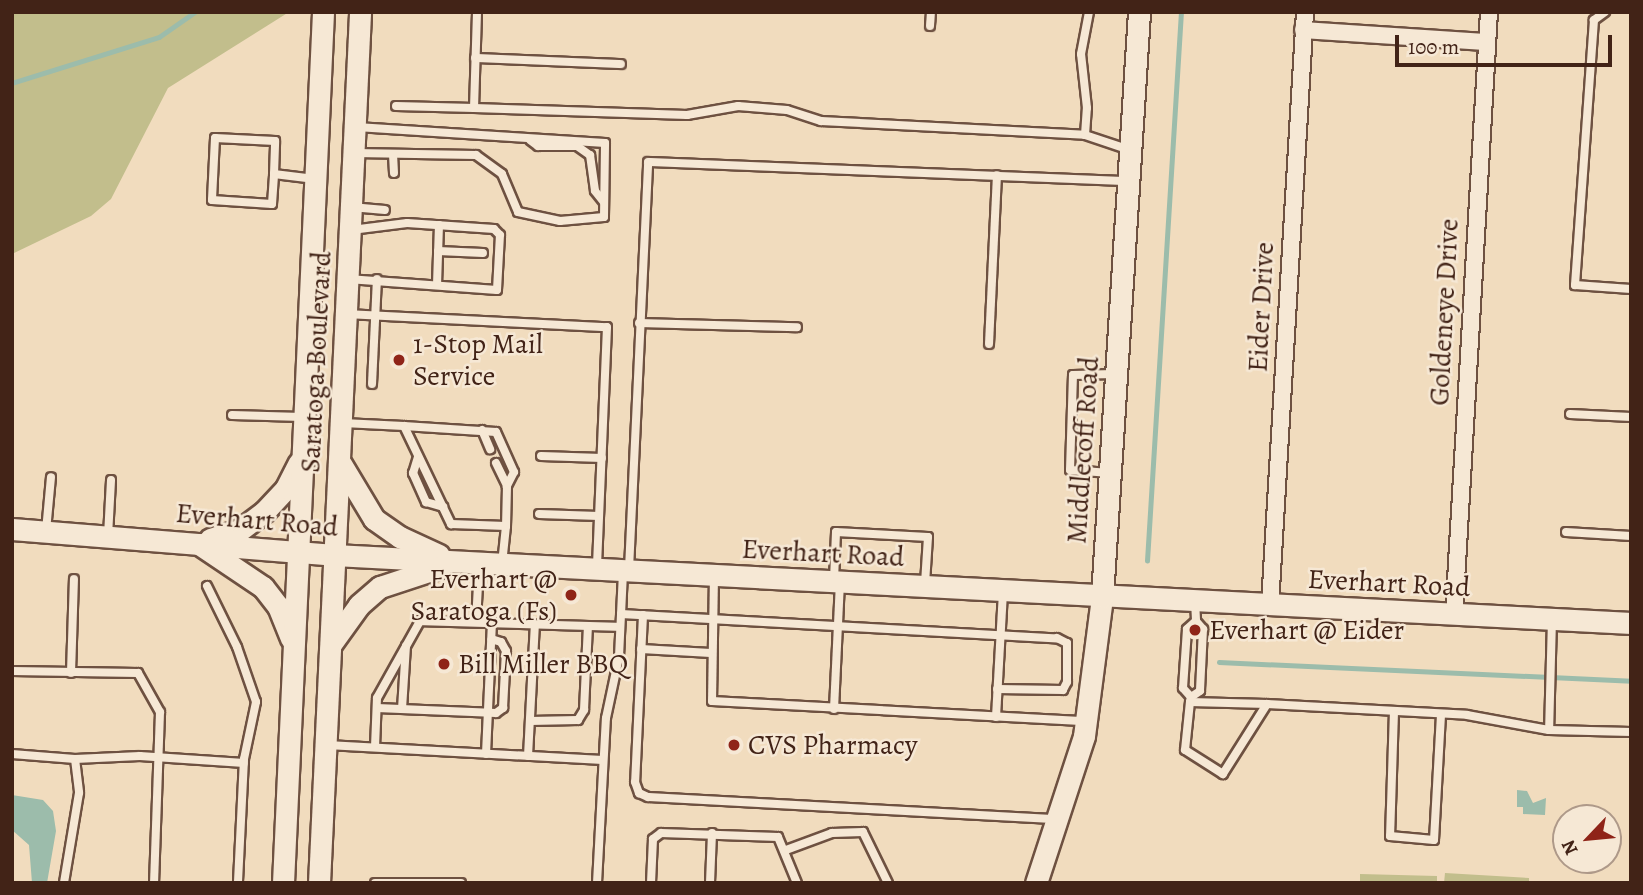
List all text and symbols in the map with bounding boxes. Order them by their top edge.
scale bar [1398,21,1615,65]
text: 100 m [1408,33,1459,61]
street label: Goldeneye Drive [1422,218,1466,406]
street label: Eider Drive [1241,241,1281,373]
street label: Saratoga Boulevard [293,250,339,474]
place label: 1-Stop Mail Service [413,327,543,393]
marker: 1-Stop Mail Service [391,352,407,368]
street label: Middlecoff Road [1060,355,1106,545]
street label: Everhart Road [174,496,340,544]
street label: Everhart Road [741,532,905,574]
place label: Everhart @ Saratoga (Fs) [411,562,557,628]
street label: Everhart Road [1307,562,1471,604]
marker: Everhart @ Saratoga (Fs) [563,587,579,603]
place label: Everhart @ Eider [1209,613,1404,647]
marker: Everhart @ Eider [1187,622,1203,638]
place label: Bill Miller BBQ [458,647,628,681]
marker: Bill Miller BBQ [436,656,452,672]
place label: CVS Pharmacy [748,728,917,762]
marker: CVS Pharmacy [726,737,742,753]
north arrow [1552,804,1622,874]
text: N [1555,835,1585,859]

